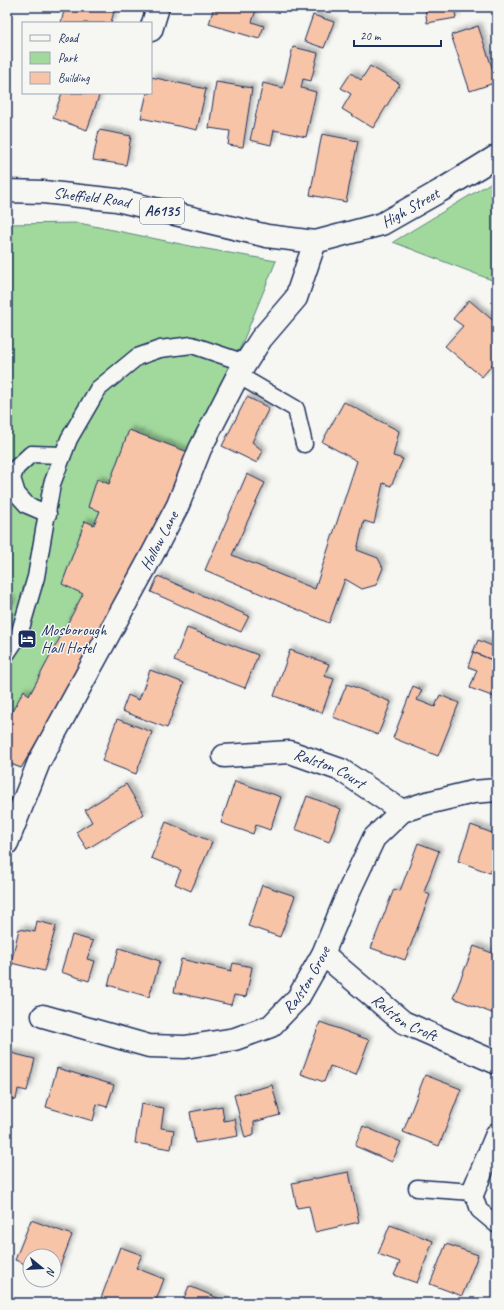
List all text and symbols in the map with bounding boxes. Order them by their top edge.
legend [22,22,152,94]
scale bar [354,22,441,48]
text: 20 m [360,28,382,44]
text: Road [58,30,80,46]
text: Park [58,50,79,66]
text: Building [58,70,90,86]
street label: Sheffield Road [52,183,135,213]
street label: High Street [378,183,444,232]
road number: A6135 [140,198,184,224]
street label: Hollow Lane [136,506,184,574]
place label: Mosborough Hall Hotel [41,620,107,658]
hotel icon: Mosborough Hall Hotel [16,628,38,650]
street label: Ralston Court [291,744,371,795]
street label: Ralston Grove [279,942,336,1018]
street label: Ralston Croft [368,990,442,1046]
north arrow [22,1248,62,1288]
text: N [43,1266,59,1279]

